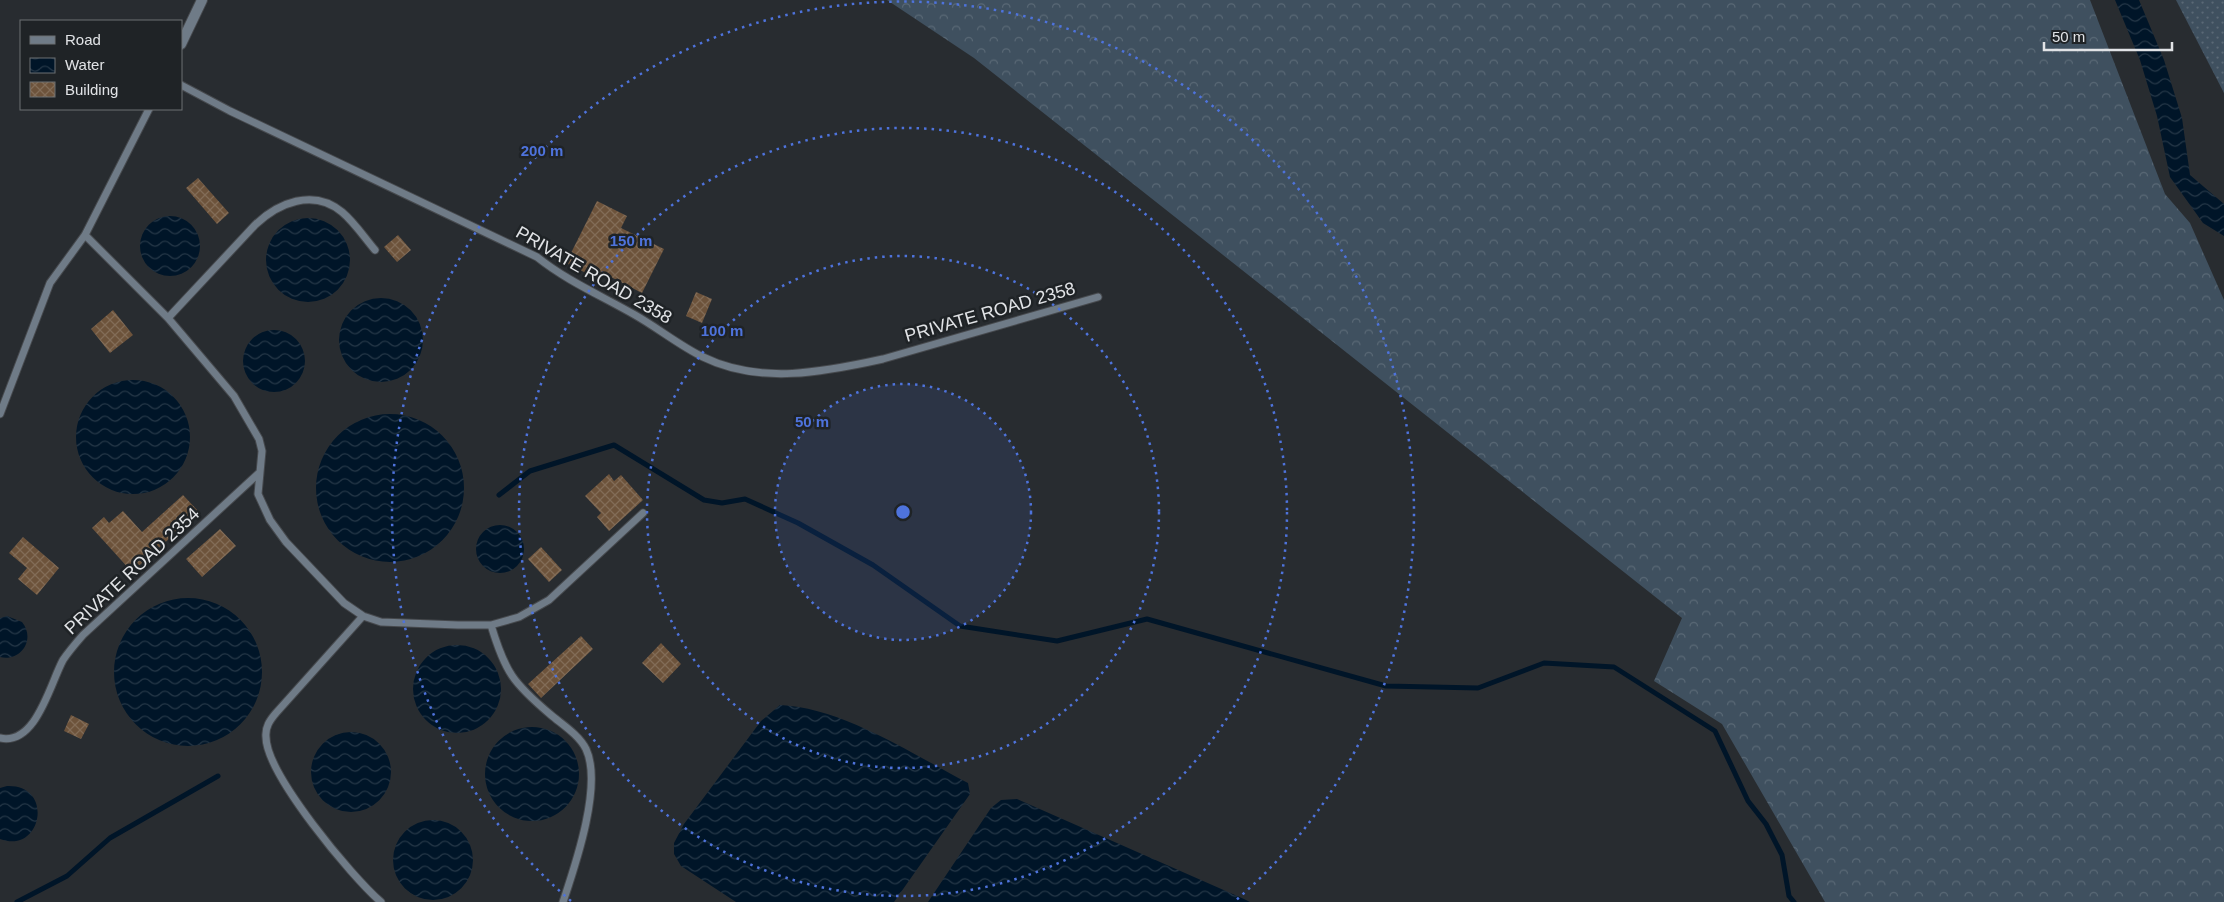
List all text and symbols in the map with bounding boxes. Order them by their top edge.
legend [20,20,182,110]
scale bar [2044,20,2172,52]
text: 50 m [2052,28,2085,45]
text: Road [65,31,101,48]
text: Water [65,56,104,73]
text: Building [65,81,118,98]
text: 200 m [521,142,563,159]
street label: PRIVATE ROAD 2358 [513,222,675,328]
text: 150 m [610,232,652,249]
street label: PRIVATE ROAD 2358 [902,278,1078,346]
text: 100 m [701,322,743,339]
text: 50 m [795,413,829,430]
centre of rings [894,503,912,521]
street label: PRIVATE ROAD 2354 [61,504,203,638]

